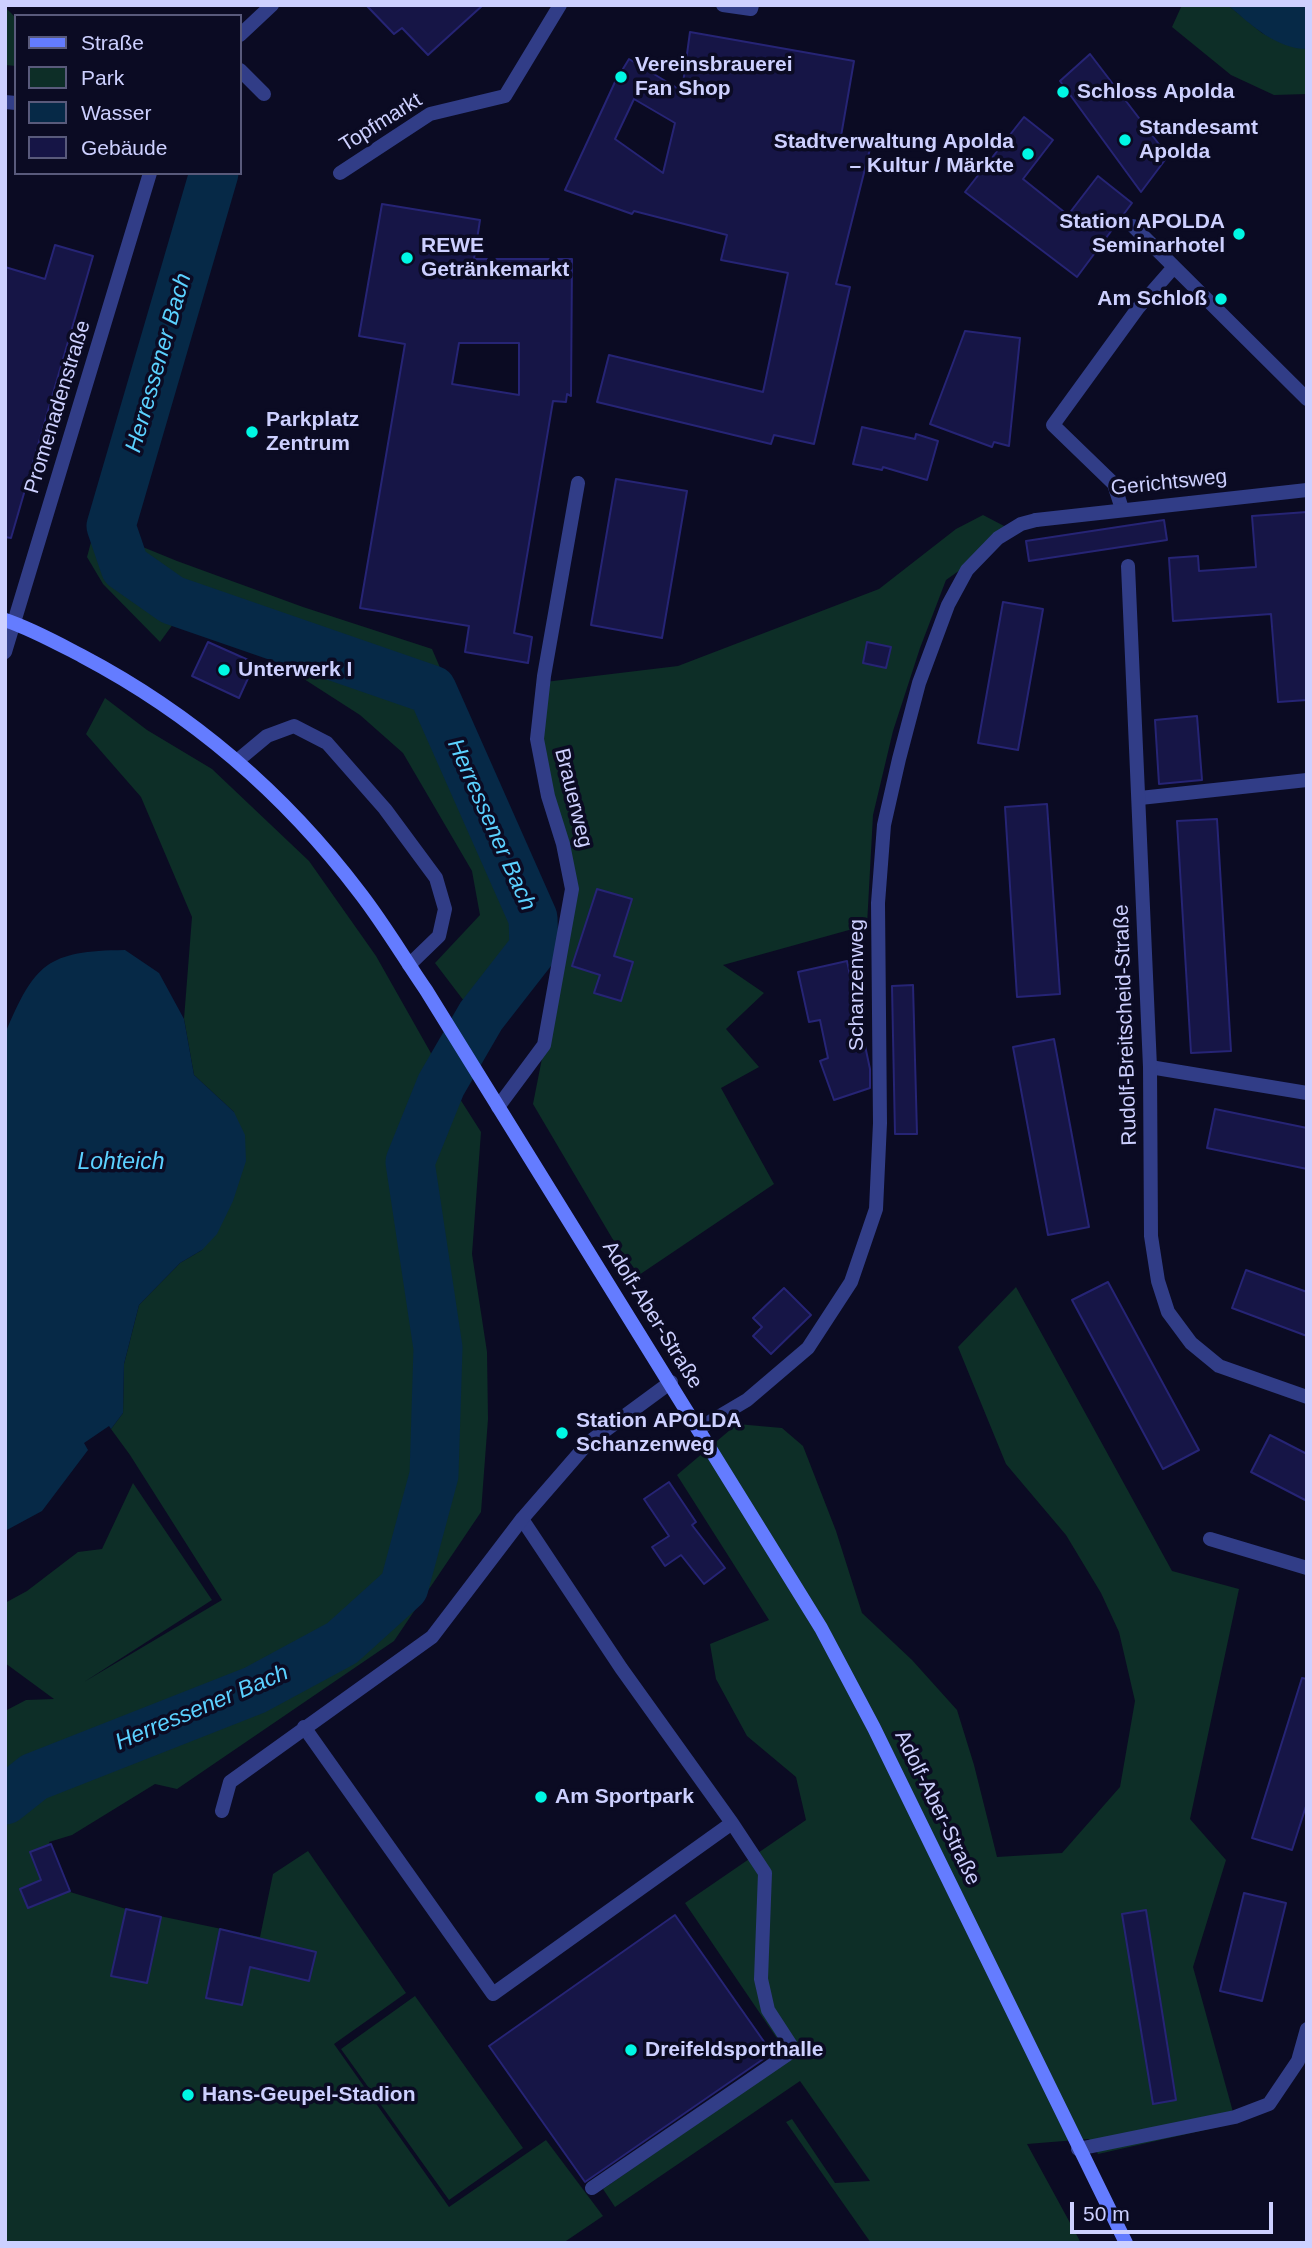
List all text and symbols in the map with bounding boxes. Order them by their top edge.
legend [14,14,242,175]
text: Straße [81,31,144,54]
place label: Vereinsbrauerei Fan Shop [635,52,793,102]
text: Park [81,66,124,89]
marker: Vereinsbrauerei Fan Shop [613,69,629,85]
place label: Schloss Apolda [1077,79,1235,105]
marker: Schloss Apolda [1055,84,1071,100]
street label: Topfmarkt [335,88,427,158]
text: Wasser [81,101,151,124]
place label: Standesamt Apolda [1139,115,1258,165]
place label: Stadtverwaltung Apolda – Kultur / Märkte [774,129,1014,179]
marker: Standesamt Apolda [1117,132,1133,148]
text: Gebäude [81,136,167,159]
marker: Stadtverwaltung Apolda – Kultur / Märkte [1020,146,1036,162]
place label: Station APOLDA Seminarhotel [1059,209,1225,259]
marker: Station APOLDA Seminarhotel [1231,226,1247,242]
place label: REWE Getränkemarkt [421,233,569,283]
marker: REWE Getränkemarkt [399,250,415,266]
water label: Herressener Bach [120,270,198,456]
place label: Am Schloß [1097,286,1207,312]
marker: Am Schloß [1213,291,1229,307]
street label: Promenadenstraße [20,317,96,497]
place label: Parkplatz Zentrum [266,407,359,457]
marker: Parkplatz Zentrum [244,424,260,440]
street label: Gerichtsweg [1110,464,1228,502]
place label: Unterwerk I [238,657,352,683]
marker: Unterwerk I [216,662,232,678]
water label: Herressener Bach [441,735,541,915]
street label: Brauerweg [548,746,598,850]
street label: Rudolf-Breitscheid-Straße [1109,904,1143,1146]
street label: Schanzenweg [844,919,870,1051]
water label: Lohteich [78,1149,164,1177]
street label: Adolf-Aber-Straße [596,1237,708,1393]
place label: Station APOLDA Schanzenweg [576,1408,742,1458]
marker: Station APOLDA Schanzenweg [554,1425,570,1441]
water label: Herressener Bach [111,1659,293,1757]
street label: Adolf-Aber-Straße [889,1726,985,1890]
place label: Am Sportpark [555,1784,694,1810]
marker: Am Sportpark [533,1789,549,1805]
place label: Dreifeldsporthalle [645,2037,824,2063]
marker: Dreifeldsporthalle [623,2042,639,2058]
place label: Hans-Geupel-Stadion [202,2082,416,2108]
marker: Hans-Geupel-Stadion [180,2087,196,2103]
scale bar [1074,2188,1277,2232]
text: 50 m [1083,2202,1130,2225]

